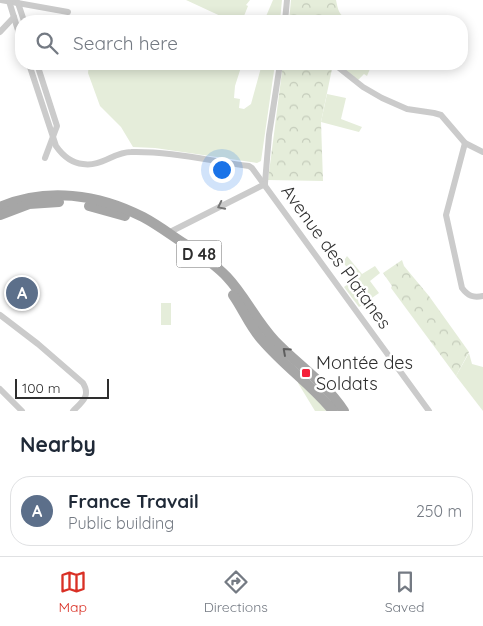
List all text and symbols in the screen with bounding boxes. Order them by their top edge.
search box [15,15,468,70]
icon: search [33,29,61,57]
text: Search here [73,31,178,55]
your location [209,157,235,183]
street label: Avenue des Platanes [276,180,396,333]
one-way arrow [218,199,227,209]
road number: D 48 [176,240,222,268]
pin: A [6,274,38,312]
one-way arrow [282,348,291,357]
place label: Montée des Soldats [316,351,413,395]
marker: Montée des Soldats [300,367,312,379]
scale bar [15,376,109,399]
text: 100 m [22,379,60,397]
text: Nearby [20,431,96,457]
text: France Travail [68,489,199,513]
text: A [32,501,42,521]
text: 250 m [416,501,462,521]
text: Public building [68,513,174,533]
tab: Map [58,568,87,616]
tab: Directions [204,568,268,616]
tab: Saved [385,568,425,616]

